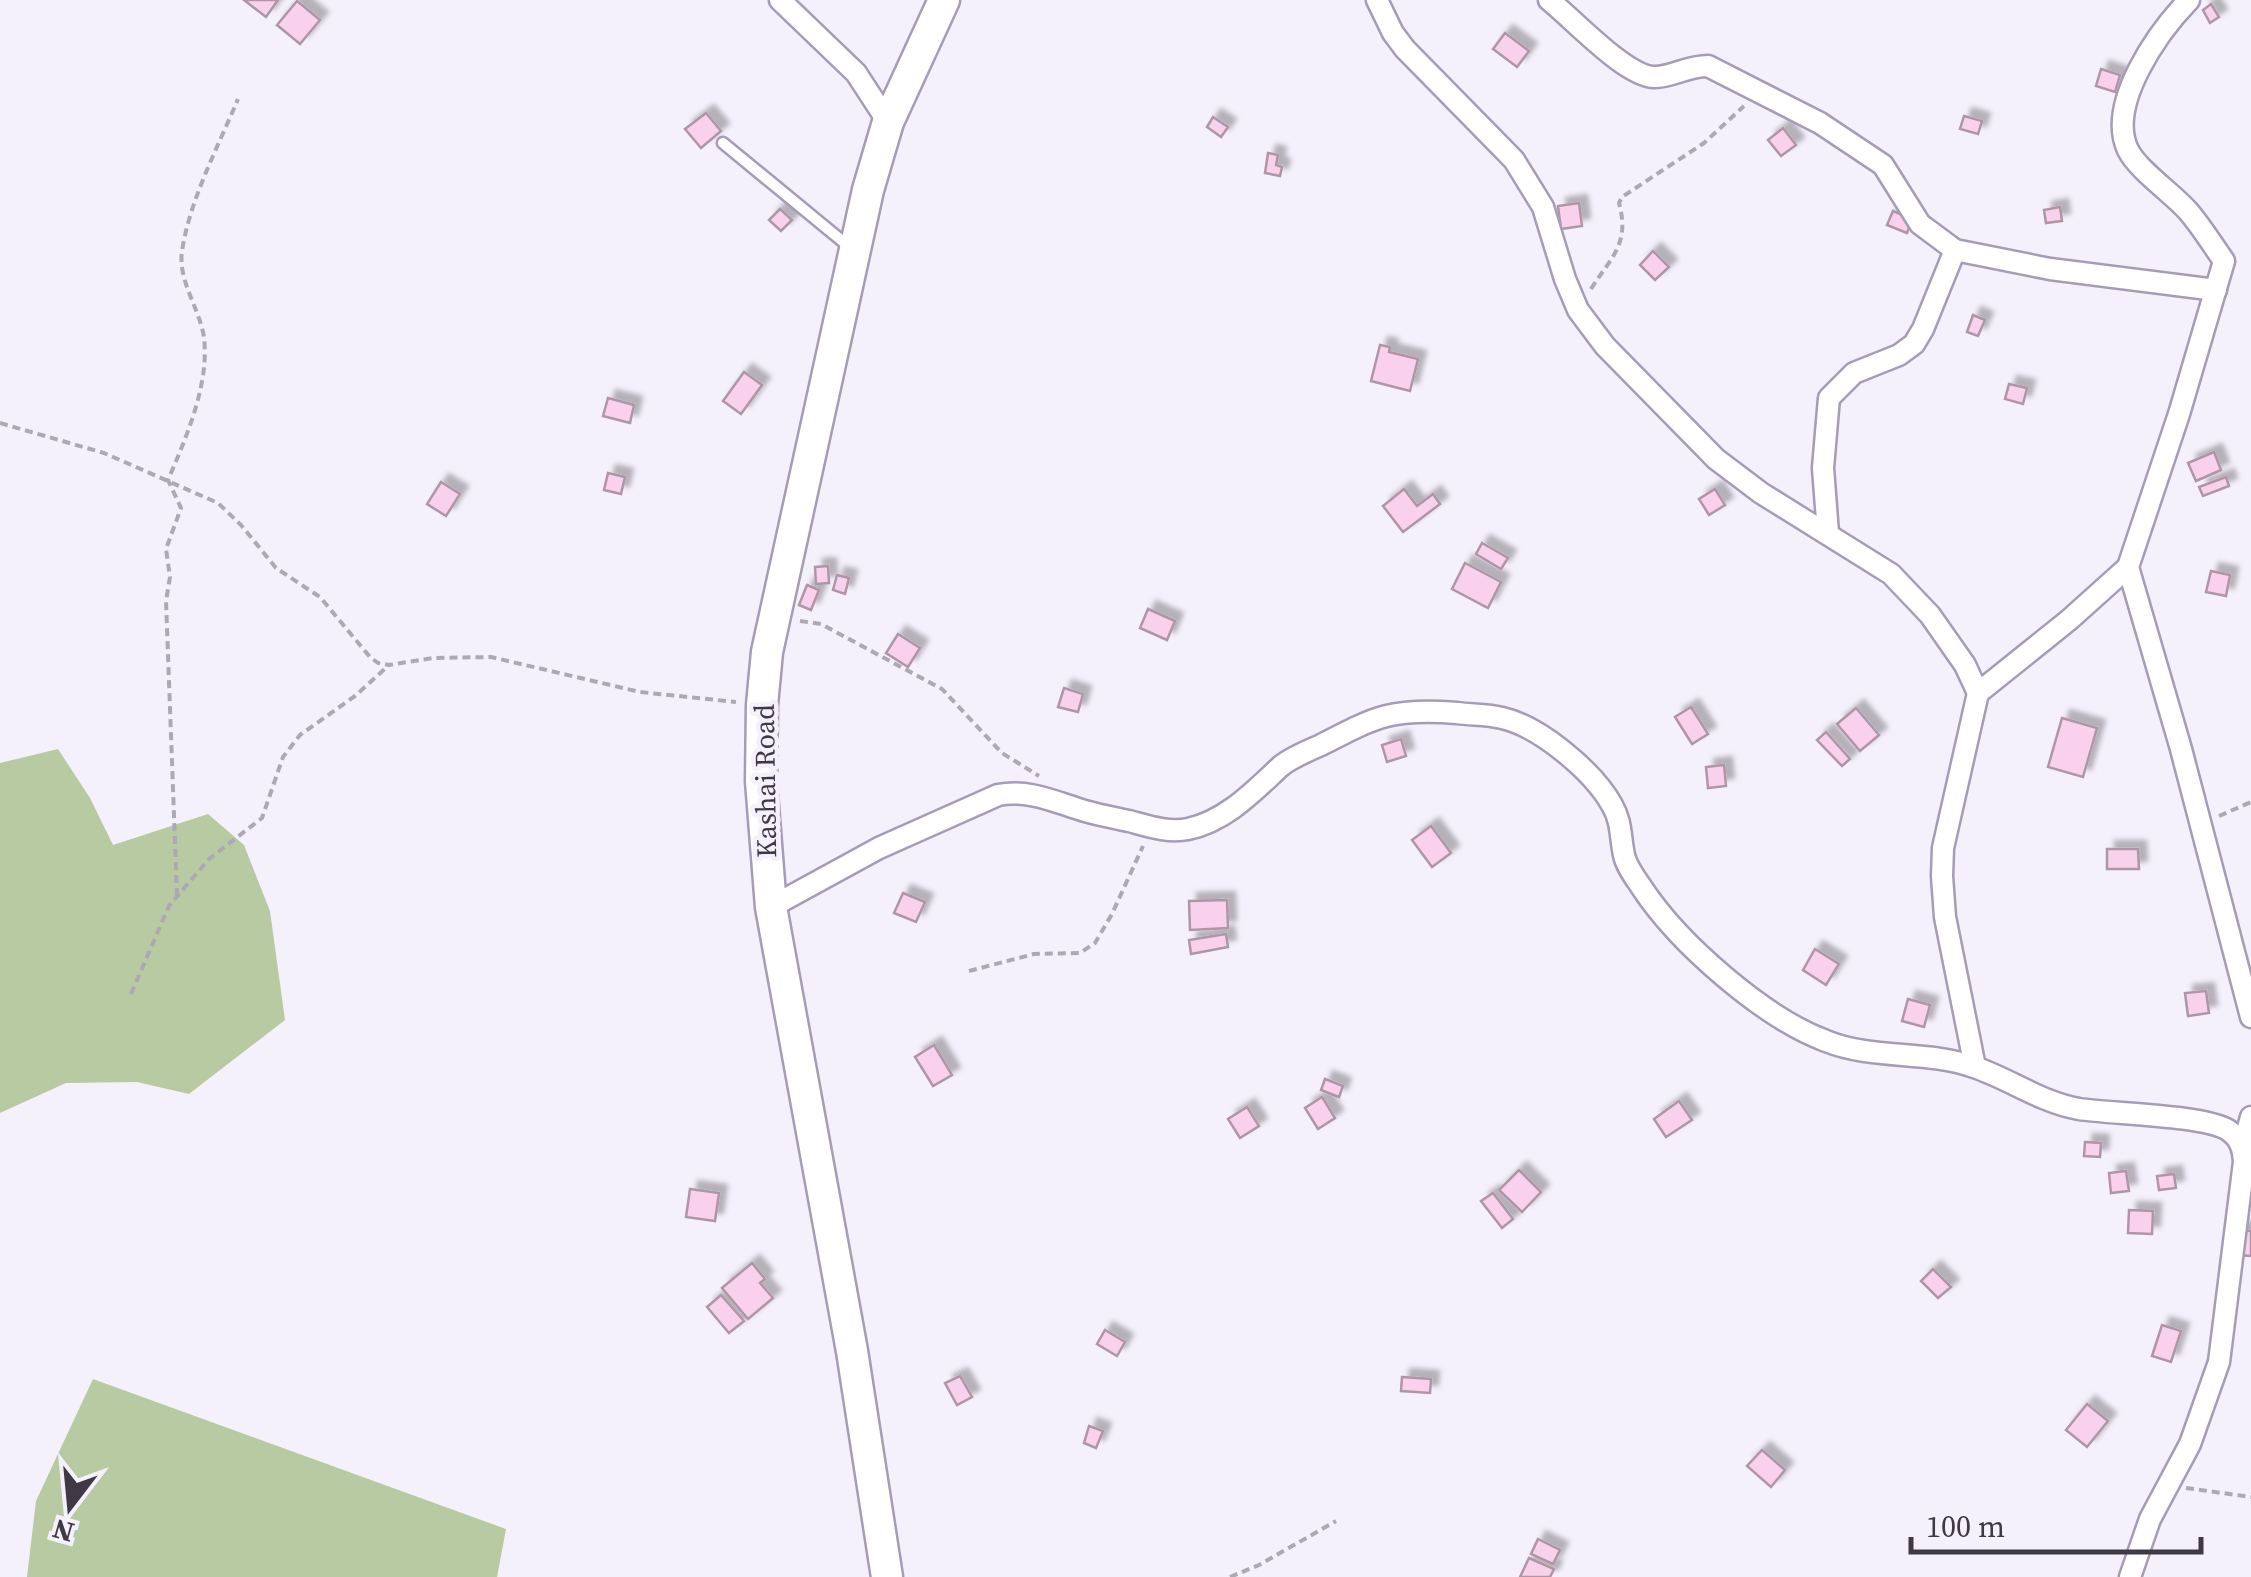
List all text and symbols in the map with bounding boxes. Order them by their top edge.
street label: Kashai Road [745,704,785,858]
north arrow [20,1457,120,1557]
scale bar [1911,1492,2201,1554]
text: 100 m [1926,1506,2005,1547]
text: N [48,1510,78,1552]

